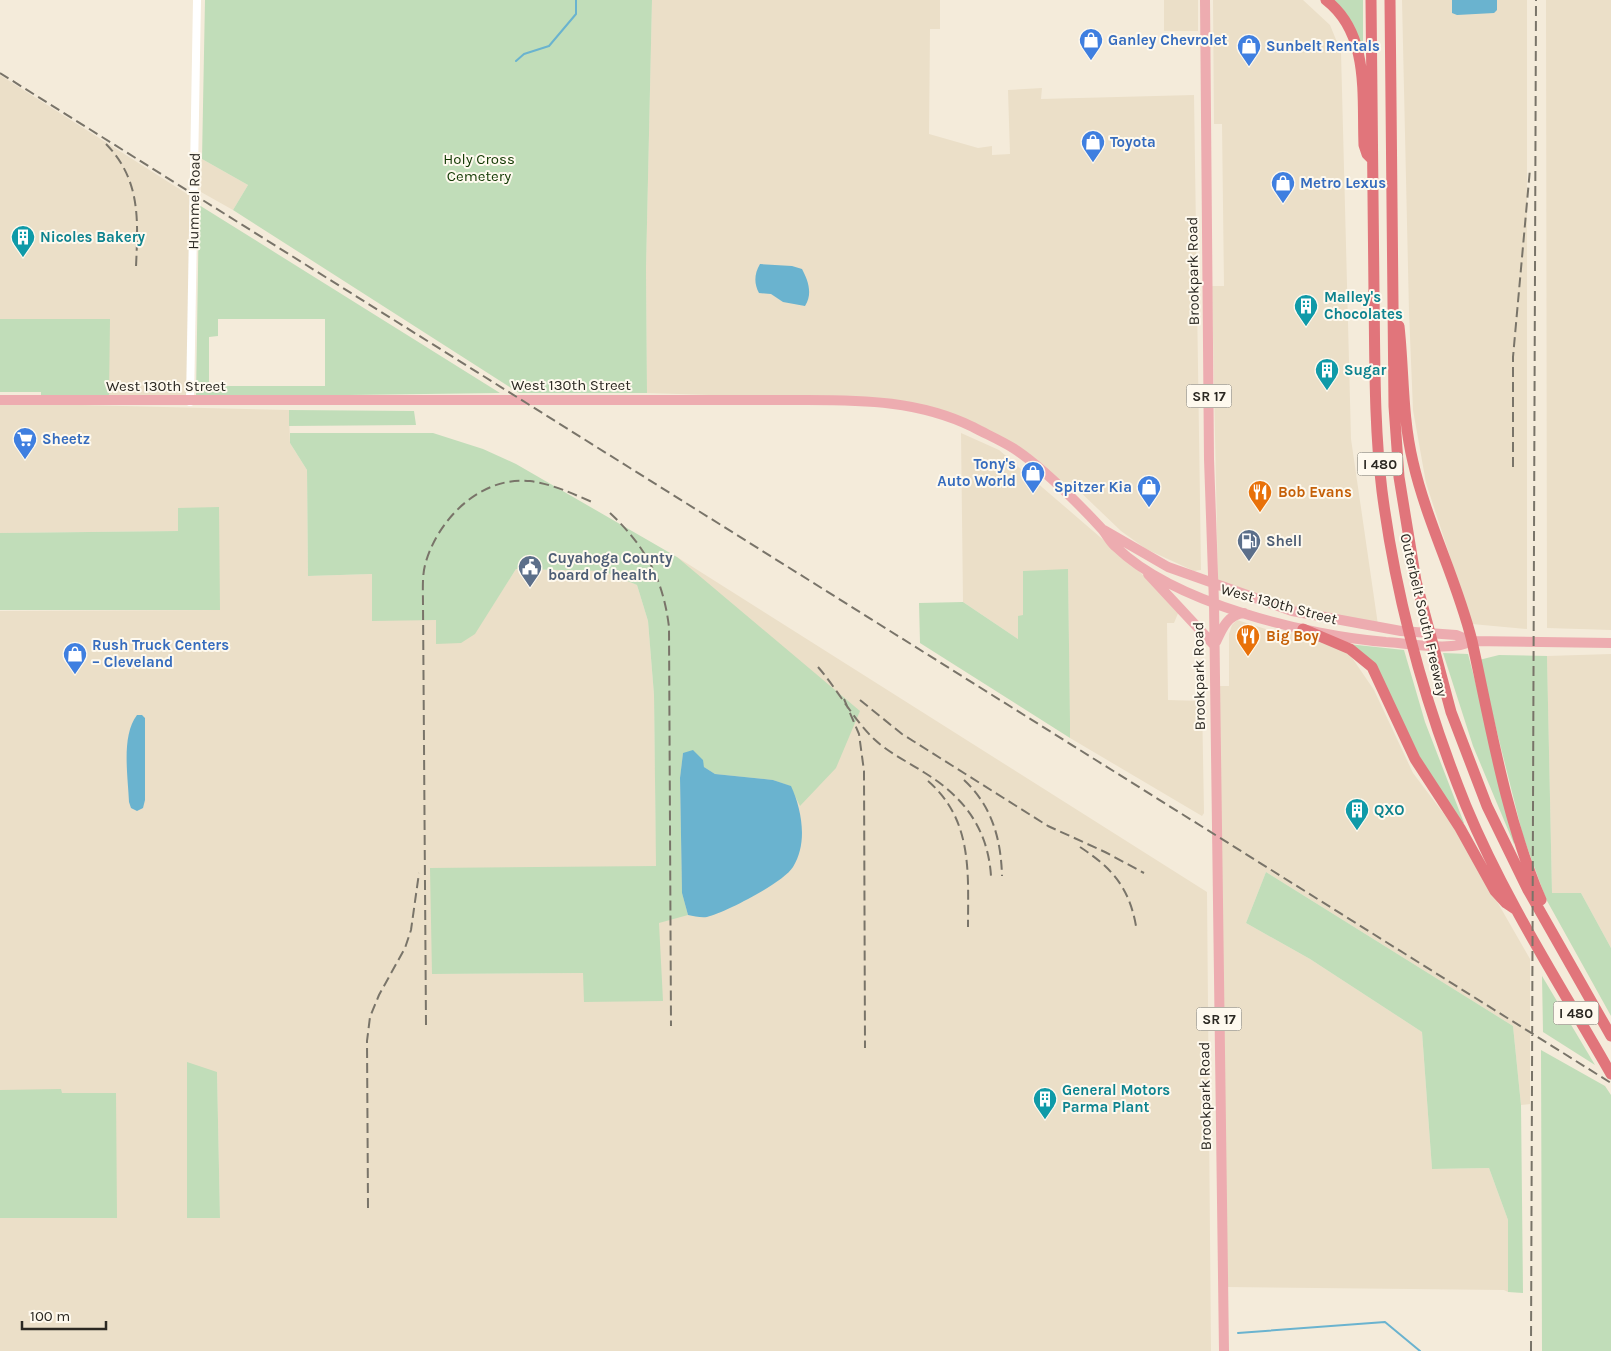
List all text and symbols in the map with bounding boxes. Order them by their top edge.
shop icon: Ganley Chevrolet [1078,27,1104,61]
place label: Ganley Chevrolet [1108,31,1228,49]
shop icon: Sunbelt Rentals [1236,33,1262,67]
place label: Sunbelt Rentals [1266,37,1380,55]
shop icon: Toyota [1080,129,1106,163]
place label: Toyota [1110,133,1156,151]
park label: Holy Cross Cemetery [443,150,515,185]
street label: Hummel Road [184,152,204,250]
shop icon: Metro Lexus [1270,170,1296,204]
place label: Metro Lexus [1300,174,1386,192]
street label: Brookpark Road [1183,217,1203,325]
building icon: Nicoles Bakery [10,224,36,258]
place label: Nicoles Bakery [40,228,146,246]
place label: Malley's Chocolates [1324,288,1403,323]
building icon: Malley's Chocolates [1293,293,1319,327]
building icon: Sugar [1314,357,1340,391]
place label: Sugar [1344,361,1386,379]
street label: West 130th Street [511,376,631,394]
street label: West 130th Street [106,377,226,395]
road number: SR 17 [1186,384,1232,408]
supermarket icon: Sheetz [12,426,38,460]
place label: Sheetz [42,430,90,448]
road number: I 480 [1358,452,1402,476]
place label: Tony's Auto World [937,455,1016,490]
shop icon: Tony's Auto World [1020,460,1046,494]
shop icon: Spitzer Kia [1136,474,1162,508]
place label: Spitzer Kia [1054,478,1132,496]
restaurant icon: Bob Evans [1247,479,1273,513]
place label: Bob Evans [1278,483,1352,501]
fuel station icon: Shell [1236,528,1262,562]
place label: Shell [1266,532,1302,550]
street label: Outerbelt South Freeway [1396,532,1452,698]
place label: Cuyahoga County board of health [548,549,673,584]
public building icon: Cuyahoga County board of health [517,554,543,588]
street label: West 130th Street [1219,580,1340,628]
street label: Brookpark Road [1189,622,1209,730]
restaurant icon: Big Boy [1235,623,1261,657]
place label: Big Boy [1266,627,1319,645]
place label: Rush Truck Centers – Cleveland [92,636,229,671]
shop icon: Rush Truck Centers – Cleveland [62,641,88,675]
building icon: QXO [1344,797,1370,831]
place label: QXO [1374,801,1404,819]
road number: I 480 [1554,1001,1598,1024]
road number: SR 17 [1196,1008,1242,1030]
street label: Brookpark Road [1195,1042,1215,1150]
place label: General Motors Parma Plant [1062,1081,1170,1116]
building icon: General Motors Parma Plant [1032,1086,1058,1120]
scale bar [22,1298,106,1330]
text: 100 m [30,1307,70,1325]

